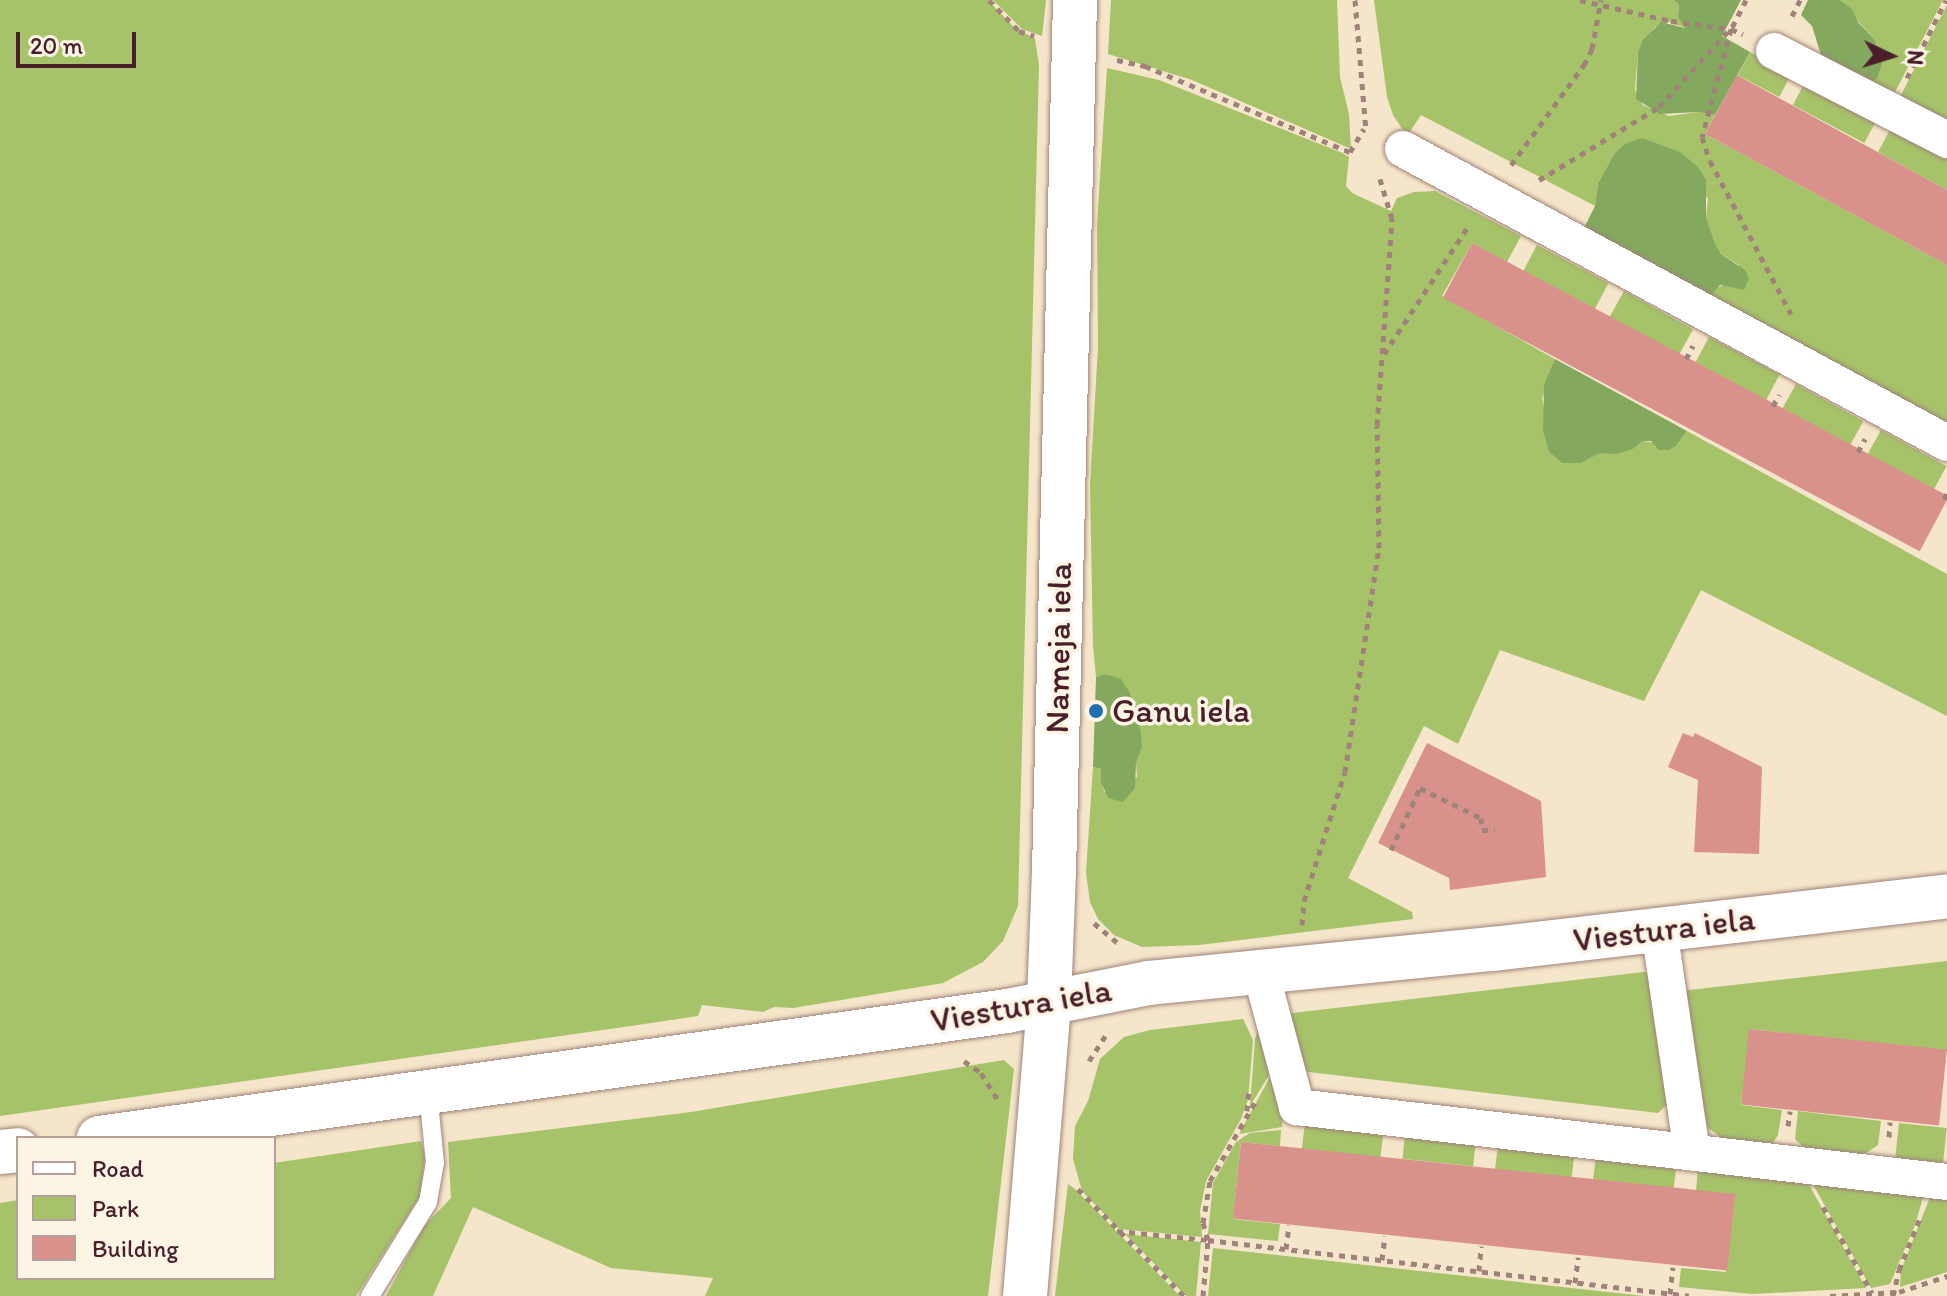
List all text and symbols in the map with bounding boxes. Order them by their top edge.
scale bar [20,16,140,66]
north arrow [1851,16,1931,96]
text: 20 m [30,31,83,60]
text: N [1901,49,1929,66]
street label: Nameja iela [1036,562,1080,734]
place label: Ganu iela [1112,691,1251,731]
marker: Ganu iela [1087,702,1105,720]
street label: Viestura iela [1571,898,1757,960]
street label: Viestura iela [928,969,1114,1041]
legend [16,1136,276,1280]
text: Road [92,1154,144,1183]
text: Park [92,1194,139,1223]
text: Building [92,1234,179,1263]

